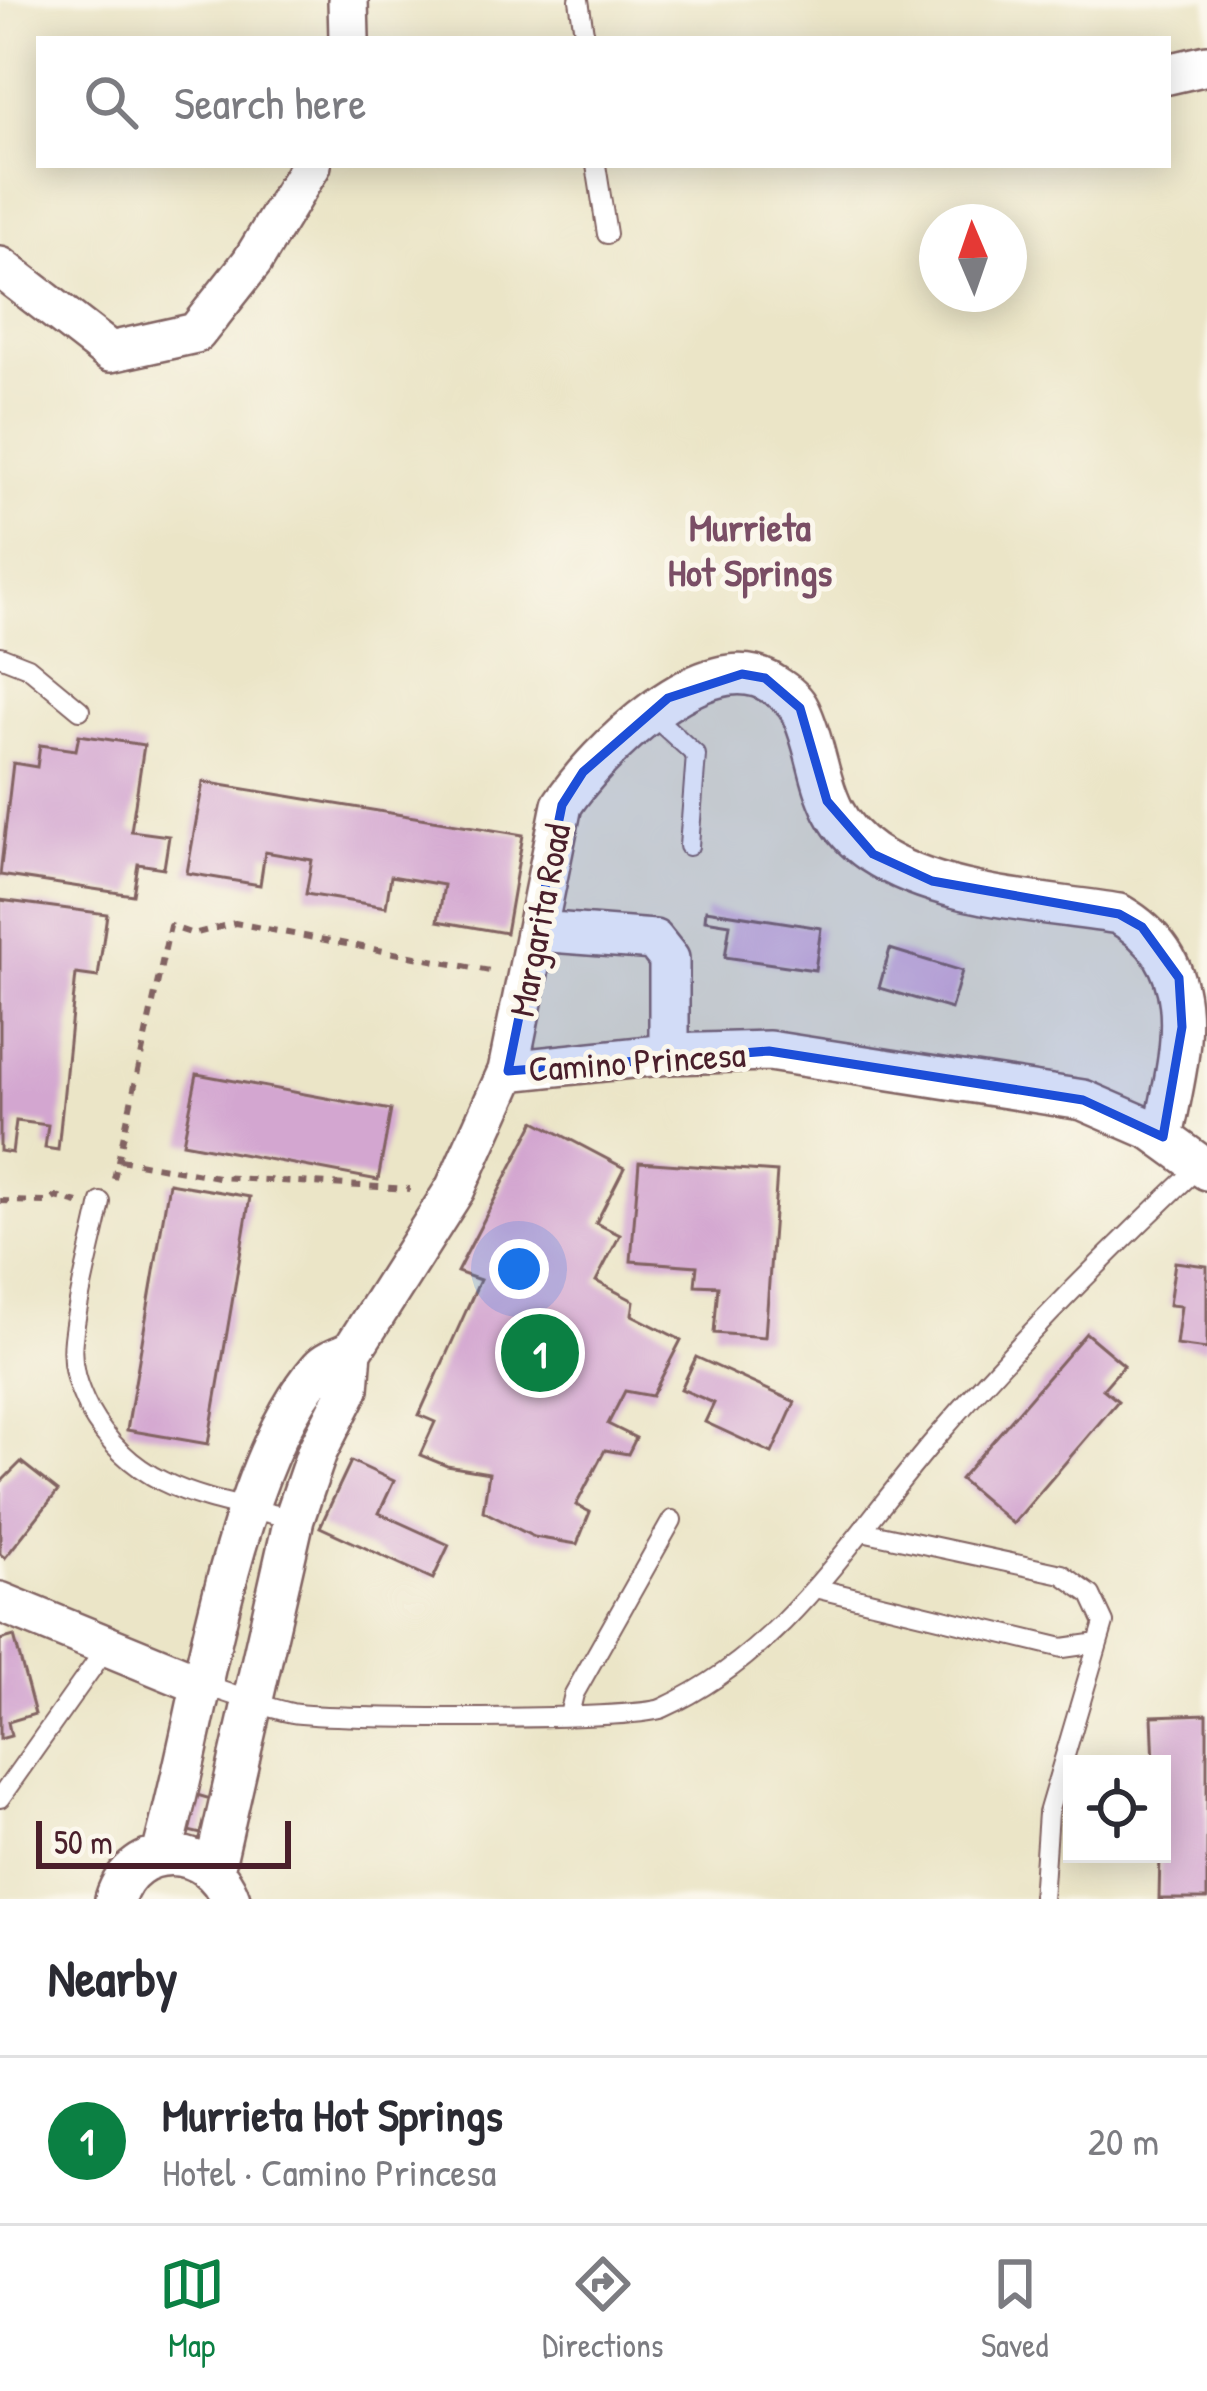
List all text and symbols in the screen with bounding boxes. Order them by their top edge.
search box [36,36,1171,168]
icon: search [78,69,144,135]
text: Search here [174,72,366,133]
north arrow [919,204,1027,312]
district label: Murrieta Hot Springs [668,500,832,599]
street label: Margarita Road [496,819,581,1020]
street label: Camino Princesa [527,1028,747,1093]
your location [489,1239,549,1299]
pin: 1 [501,1308,579,1398]
map controls [1063,1755,1171,1863]
button: locate [1063,1755,1171,1863]
scale bar [36,1815,291,1868]
text: 50 m [54,1820,113,1864]
text: Nearby [48,1943,178,2012]
text: Murrieta Hot Springs [162,2084,503,2145]
text: 1 [80,2114,94,2167]
text: 20 m [1088,2114,1159,2167]
text: Hotel · Camino Princesa [162,2145,496,2198]
tab: Map [159,2251,225,2367]
tab: Directions [542,2251,664,2367]
tab: Saved [981,2251,1048,2367]

